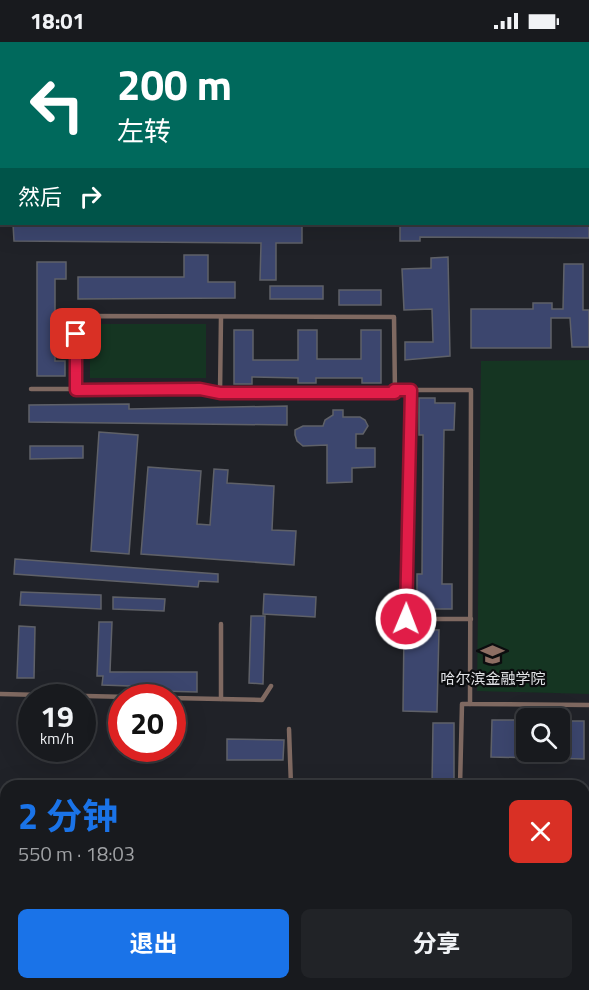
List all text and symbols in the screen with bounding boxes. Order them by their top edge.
text: 18:01 [30,4,85,38]
text: 200 m [117,52,232,116]
icon: left [18,66,96,144]
text: 左转 [117,110,171,151]
text: 然后 [18,180,62,214]
icon: right [74,180,107,213]
pin [50,308,101,359]
icon: arrive [59,317,92,350]
position arrow [374,587,438,651]
school or university icon: 哈尔滨金融学院 [480,642,506,668]
place label: 哈尔滨金融学院 [440,667,546,690]
speed limit sign: 20 [108,684,186,762]
text: 19 [40,693,74,739]
map controls [516,708,570,762]
button: search [516,708,570,762]
text: km/h [40,727,74,750]
text: 2 分钟 [18,788,118,843]
button: close [509,800,572,863]
text: 550 m · 18:03 [18,838,135,869]
button: 退出 [18,909,289,978]
button: 分享 [301,909,572,978]

